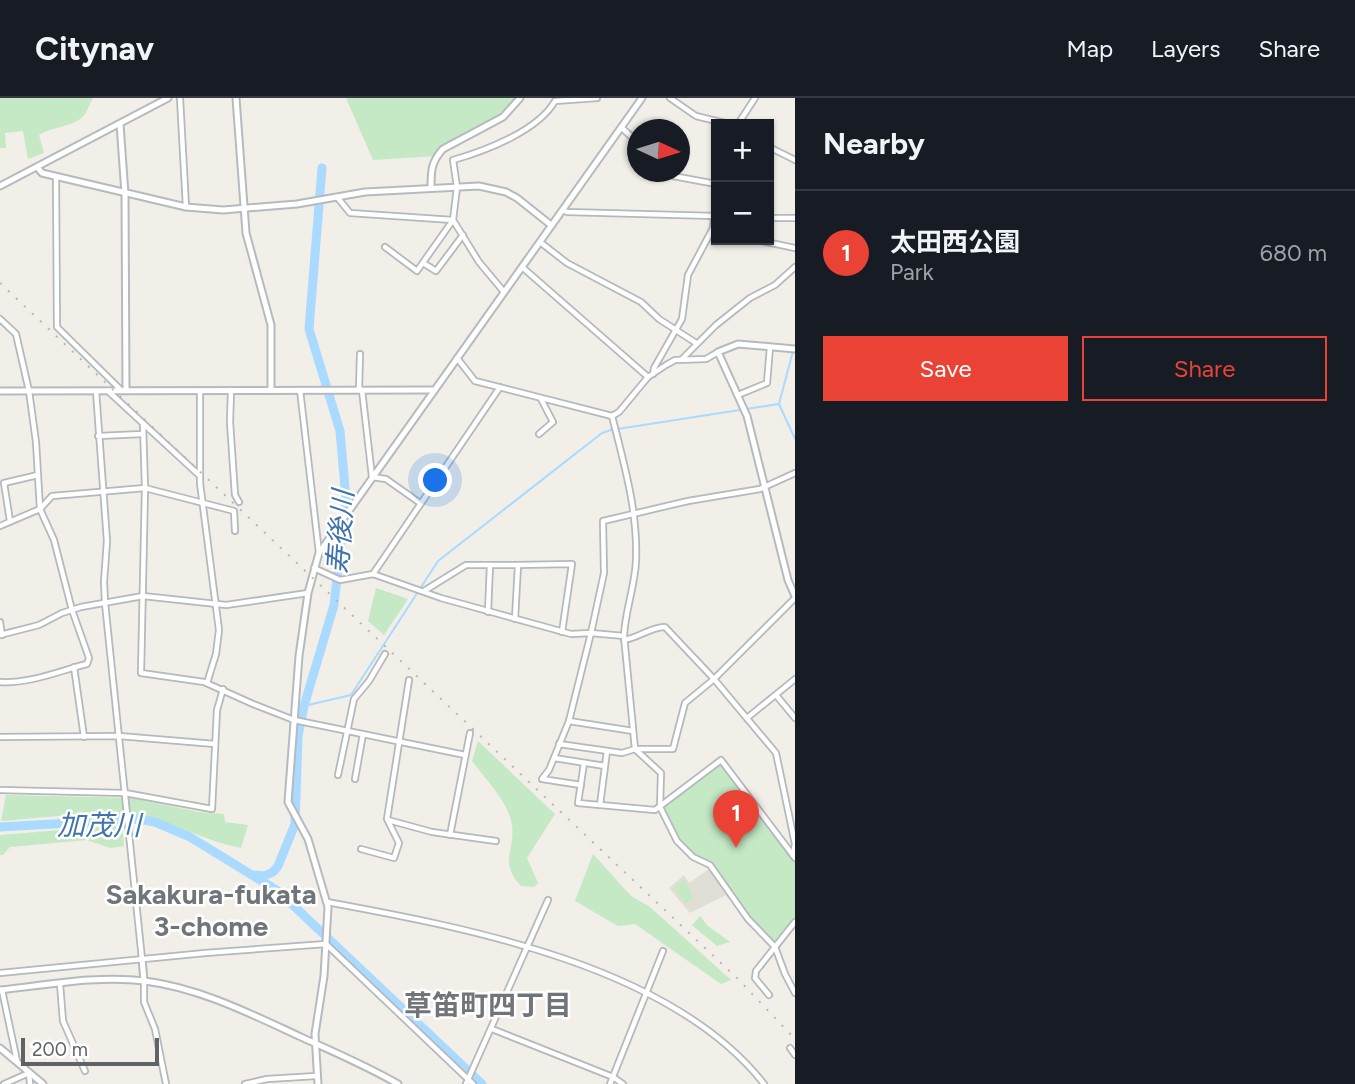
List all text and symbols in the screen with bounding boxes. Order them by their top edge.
text: Citynav [35,29,154,68]
text: Map [1066,34,1113,63]
text: Layers [1151,34,1220,63]
text: Share [1258,34,1320,63]
north arrow [627,119,690,182]
map controls [711,119,774,245]
button: + [711,119,774,182]
text: Nearby [823,125,925,162]
button: − [711,182,774,245]
text: 太田西公園 [890,226,1020,258]
text: 1 [841,239,851,267]
text: 680 m [1260,239,1327,267]
text: Park [890,258,934,286]
button: Save [823,336,1068,401]
button: Share [1082,336,1327,401]
your location [418,463,452,497]
water label: 寿後川 [320,486,360,575]
pin: 1 [713,790,759,848]
water label: 加茂川 [57,808,144,842]
district label: Sakakura-fukata 3-chome [105,877,317,943]
district label: 草笛町四丁目 [404,988,572,1022]
scale bar [21,1035,159,1067]
text: 200 m [32,1038,88,1061]

